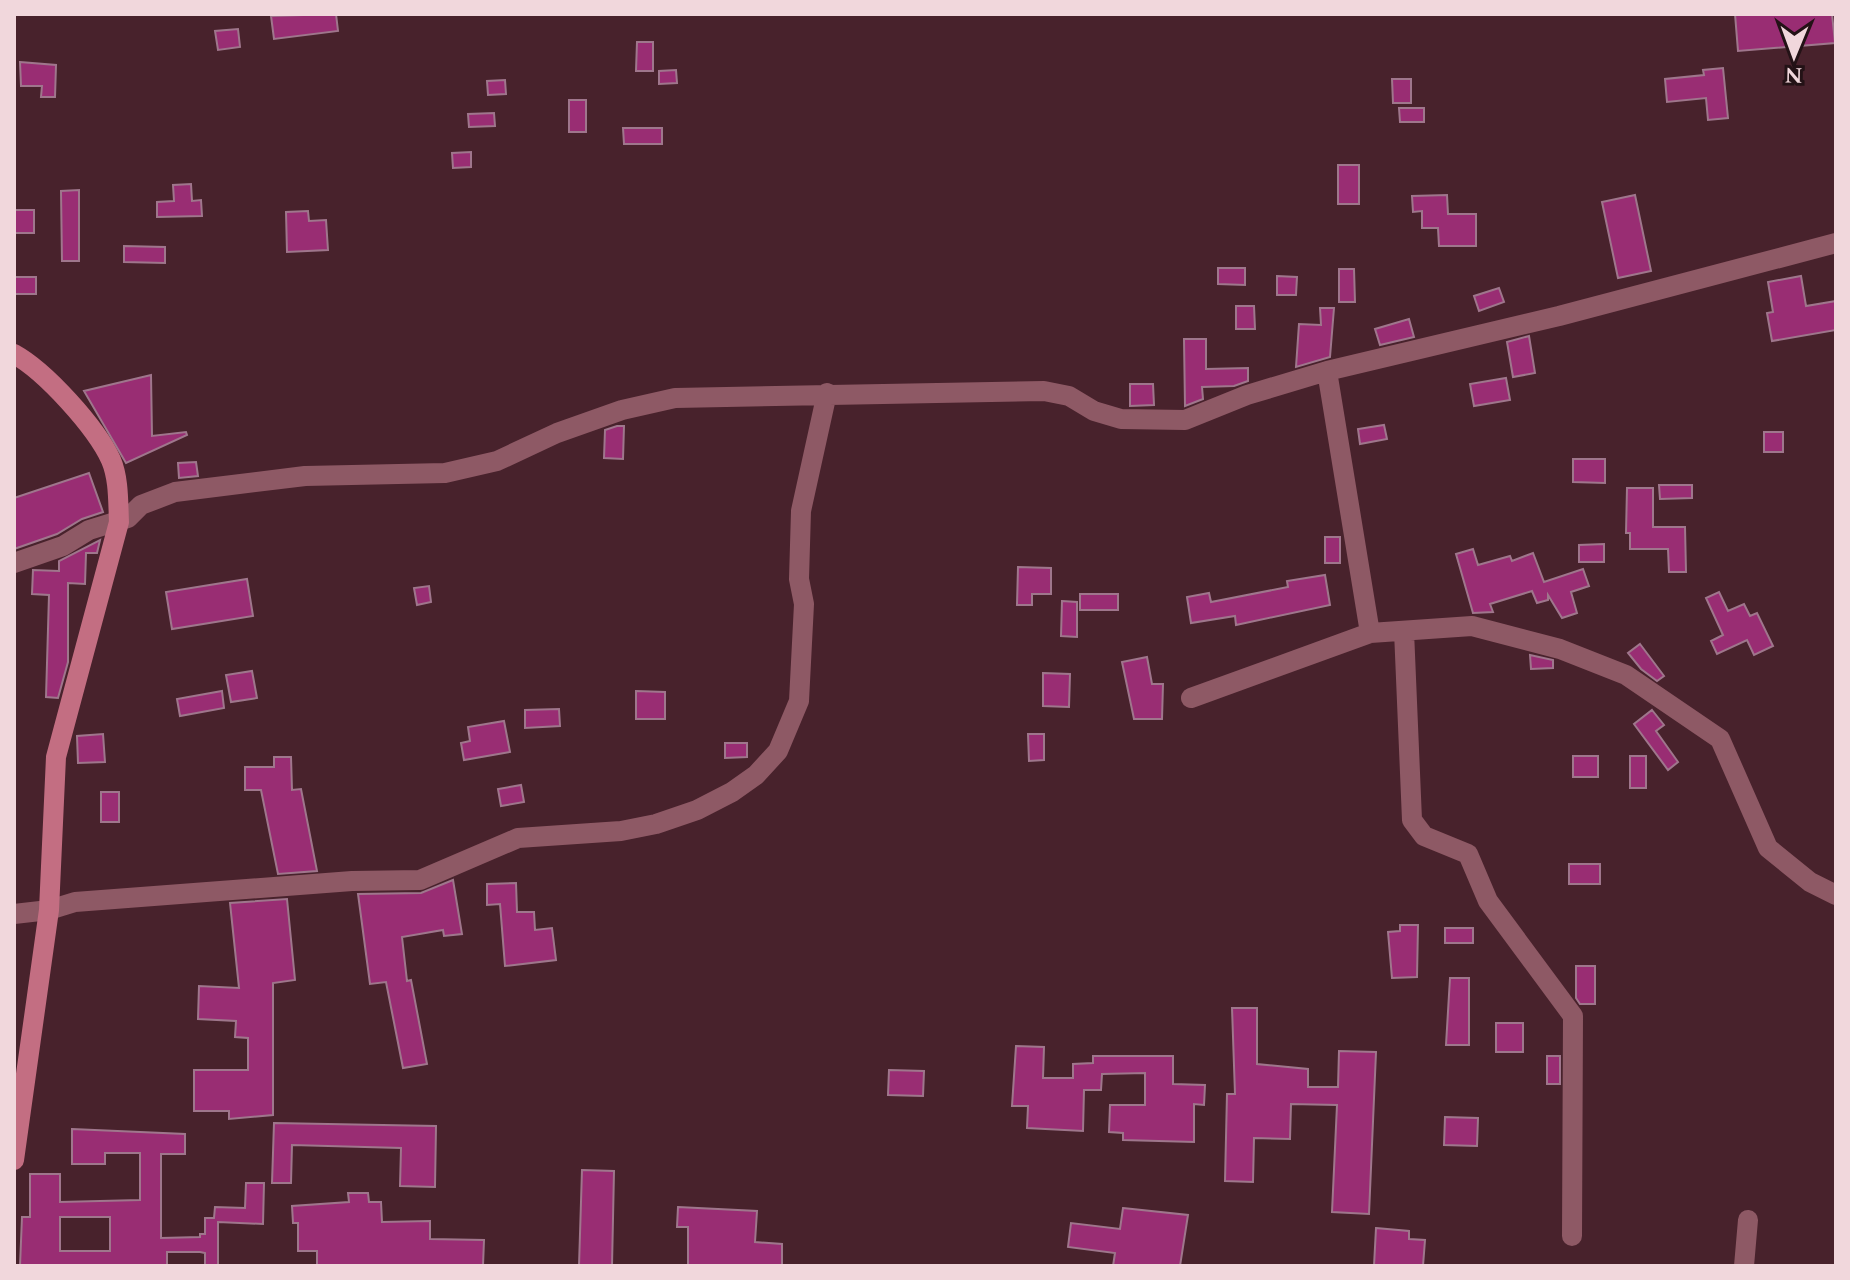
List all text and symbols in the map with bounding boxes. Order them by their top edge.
north arrow [1754,16,1834,96]
text: N [1784,58,1803,91]

